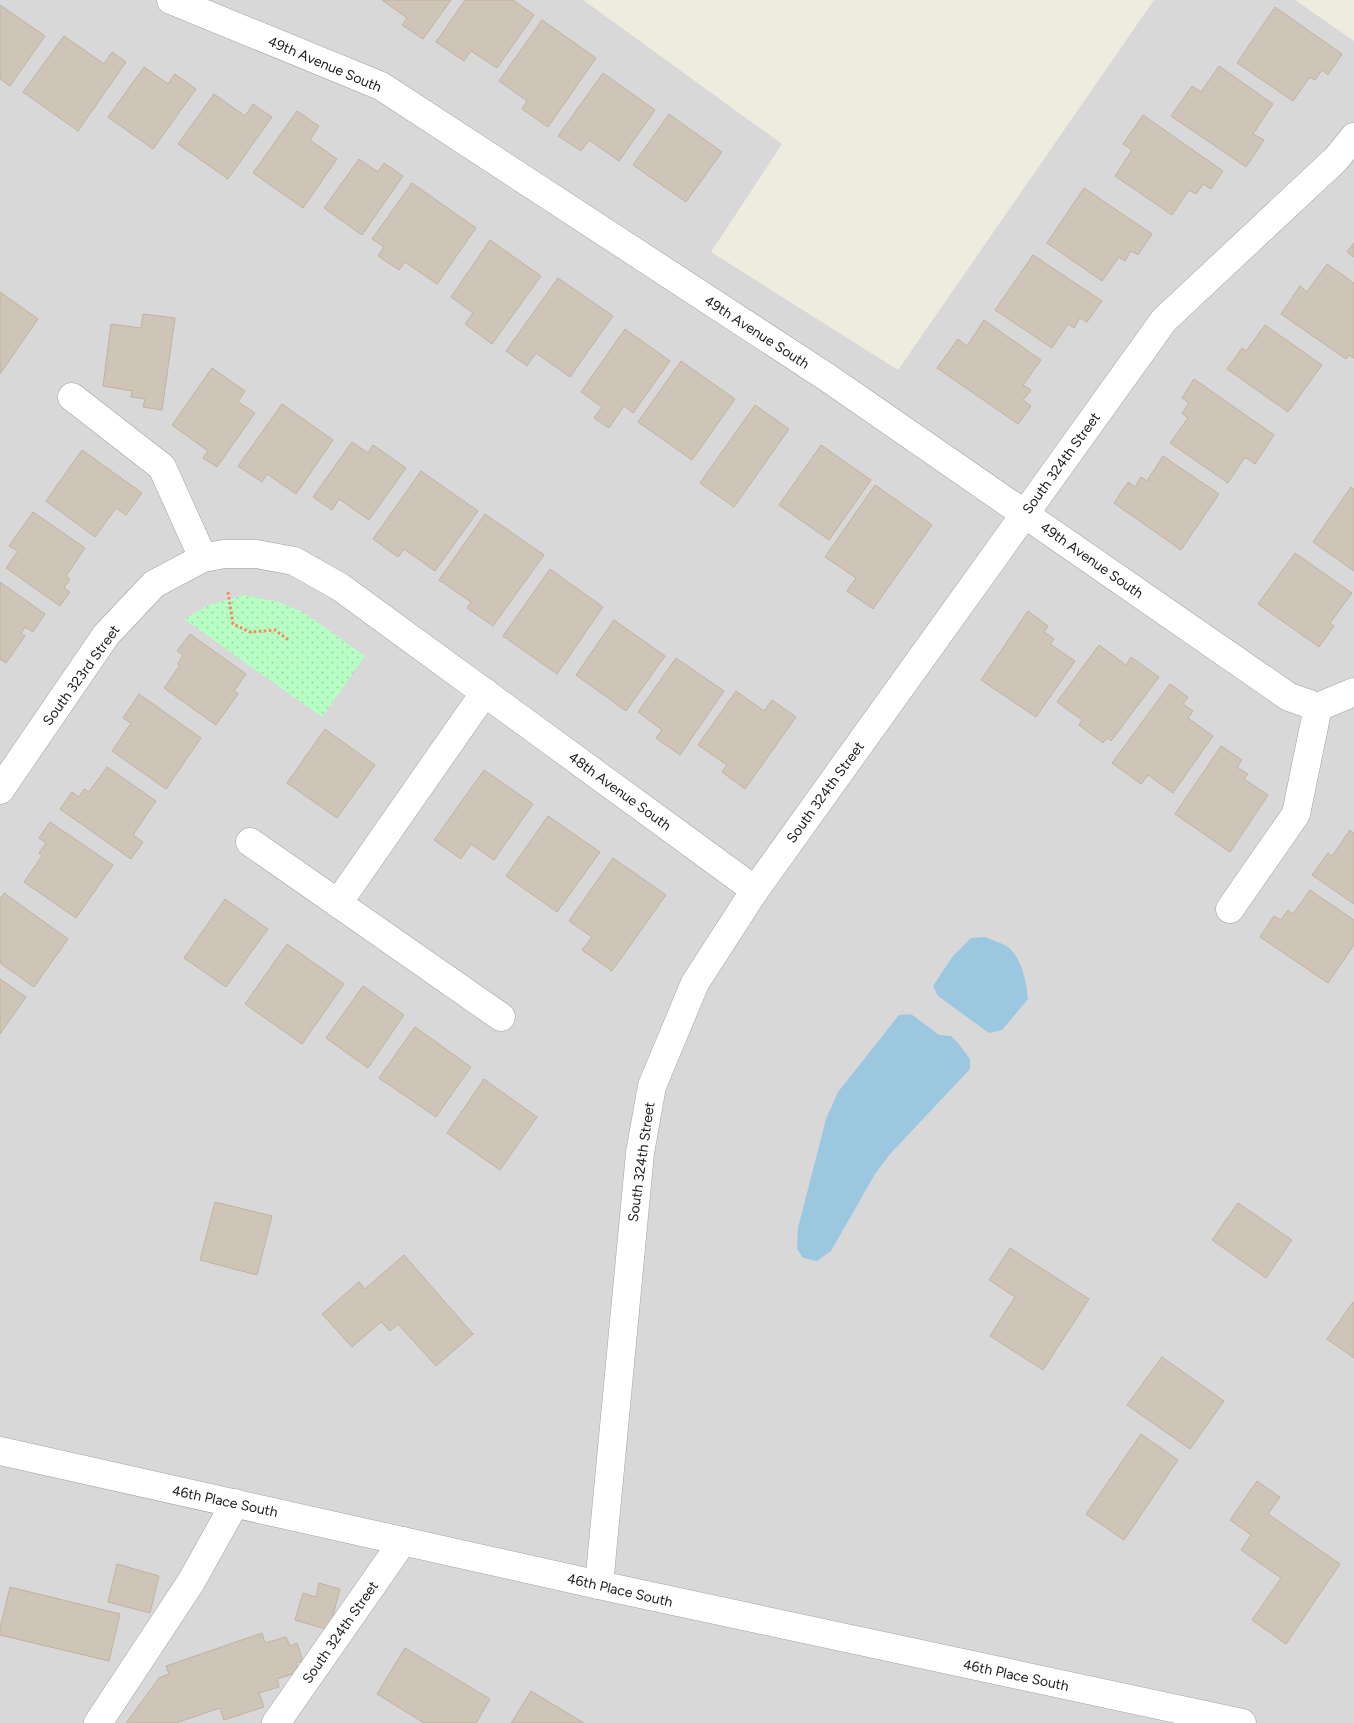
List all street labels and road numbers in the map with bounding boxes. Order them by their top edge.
street label: 49th Avenue South [266,33,384,96]
street label: 49th Avenue South [701,292,813,373]
street label: South 324th Street [1019,409,1104,517]
street label: 49th Avenue South [1037,519,1147,602]
street label: South 323rd Street [39,622,123,729]
street label: South 324th Street [783,738,868,846]
street label: 48th Avenue South [565,749,674,834]
street label: South 324th Street [625,1101,658,1223]
street label: 46th Place South [170,1482,280,1521]
street label: 46th Place South [565,1570,675,1611]
street label: South 324th Street [299,1578,382,1687]
street label: 46th Place South [961,1656,1071,1695]

